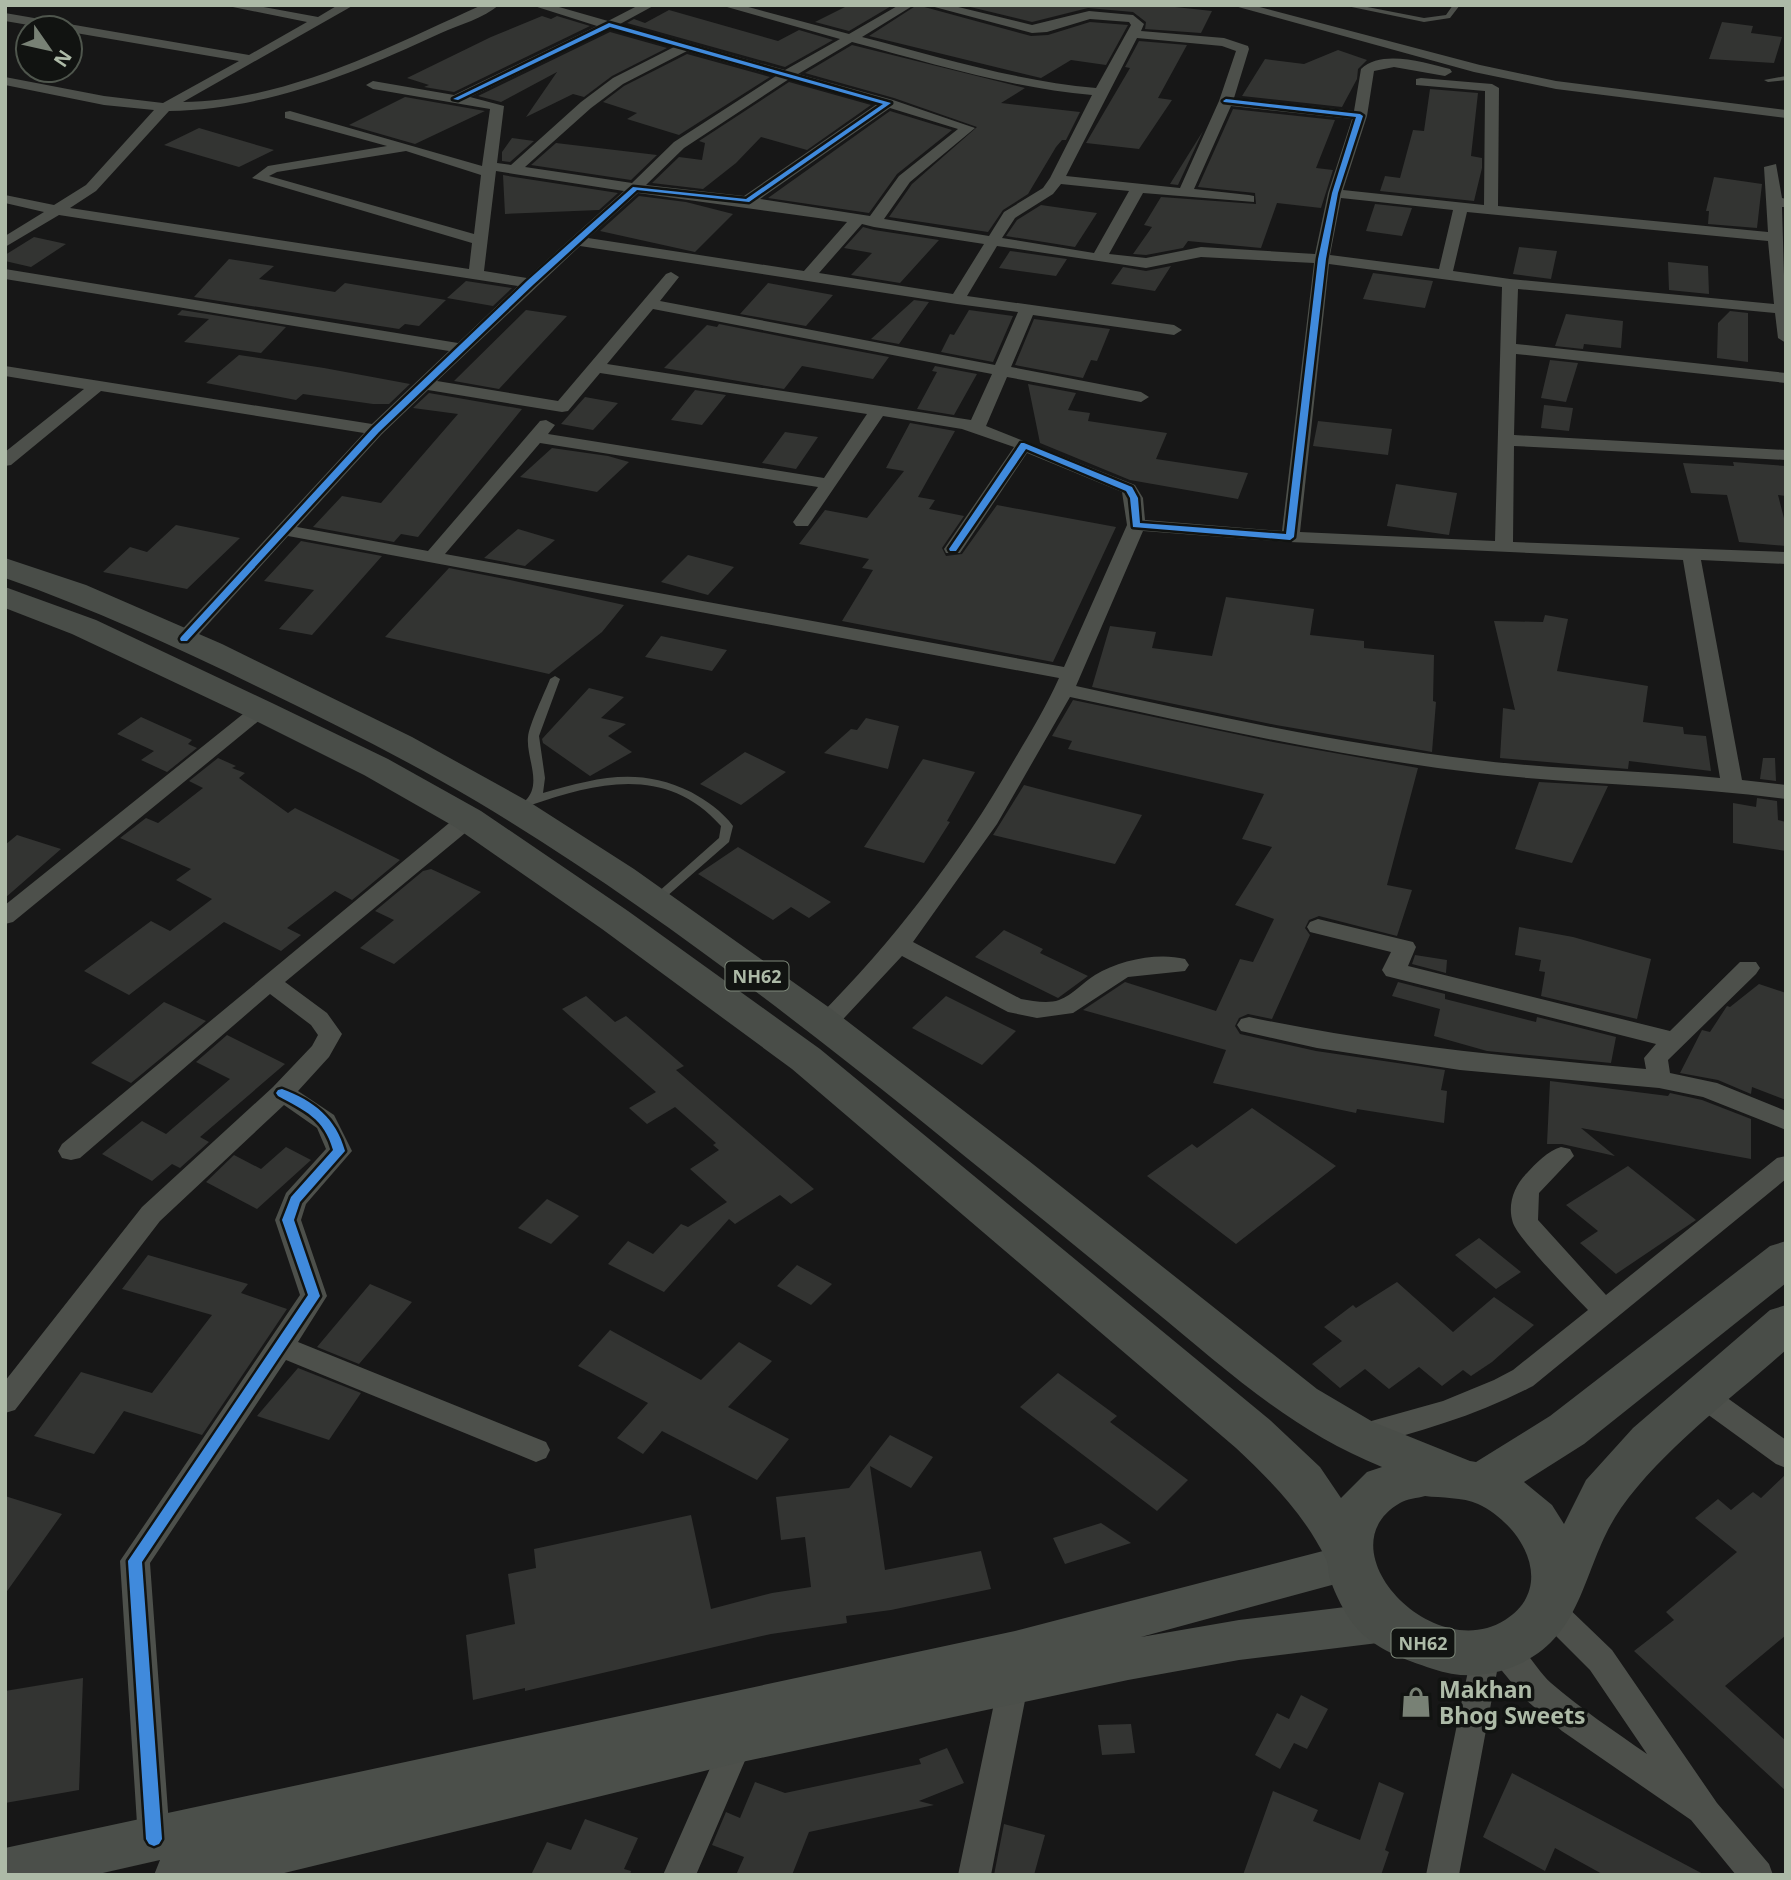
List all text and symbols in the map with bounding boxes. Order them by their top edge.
north arrow [14,14,84,84]
text: N [48,45,78,72]
road number: NH62 [726,961,788,990]
road number: NH62 [1392,1628,1454,1658]
place label: Makhan Bhog Sweets [1439,1673,1586,1731]
shop icon: Makhan Bhog Sweets [1399,1685,1433,1719]

